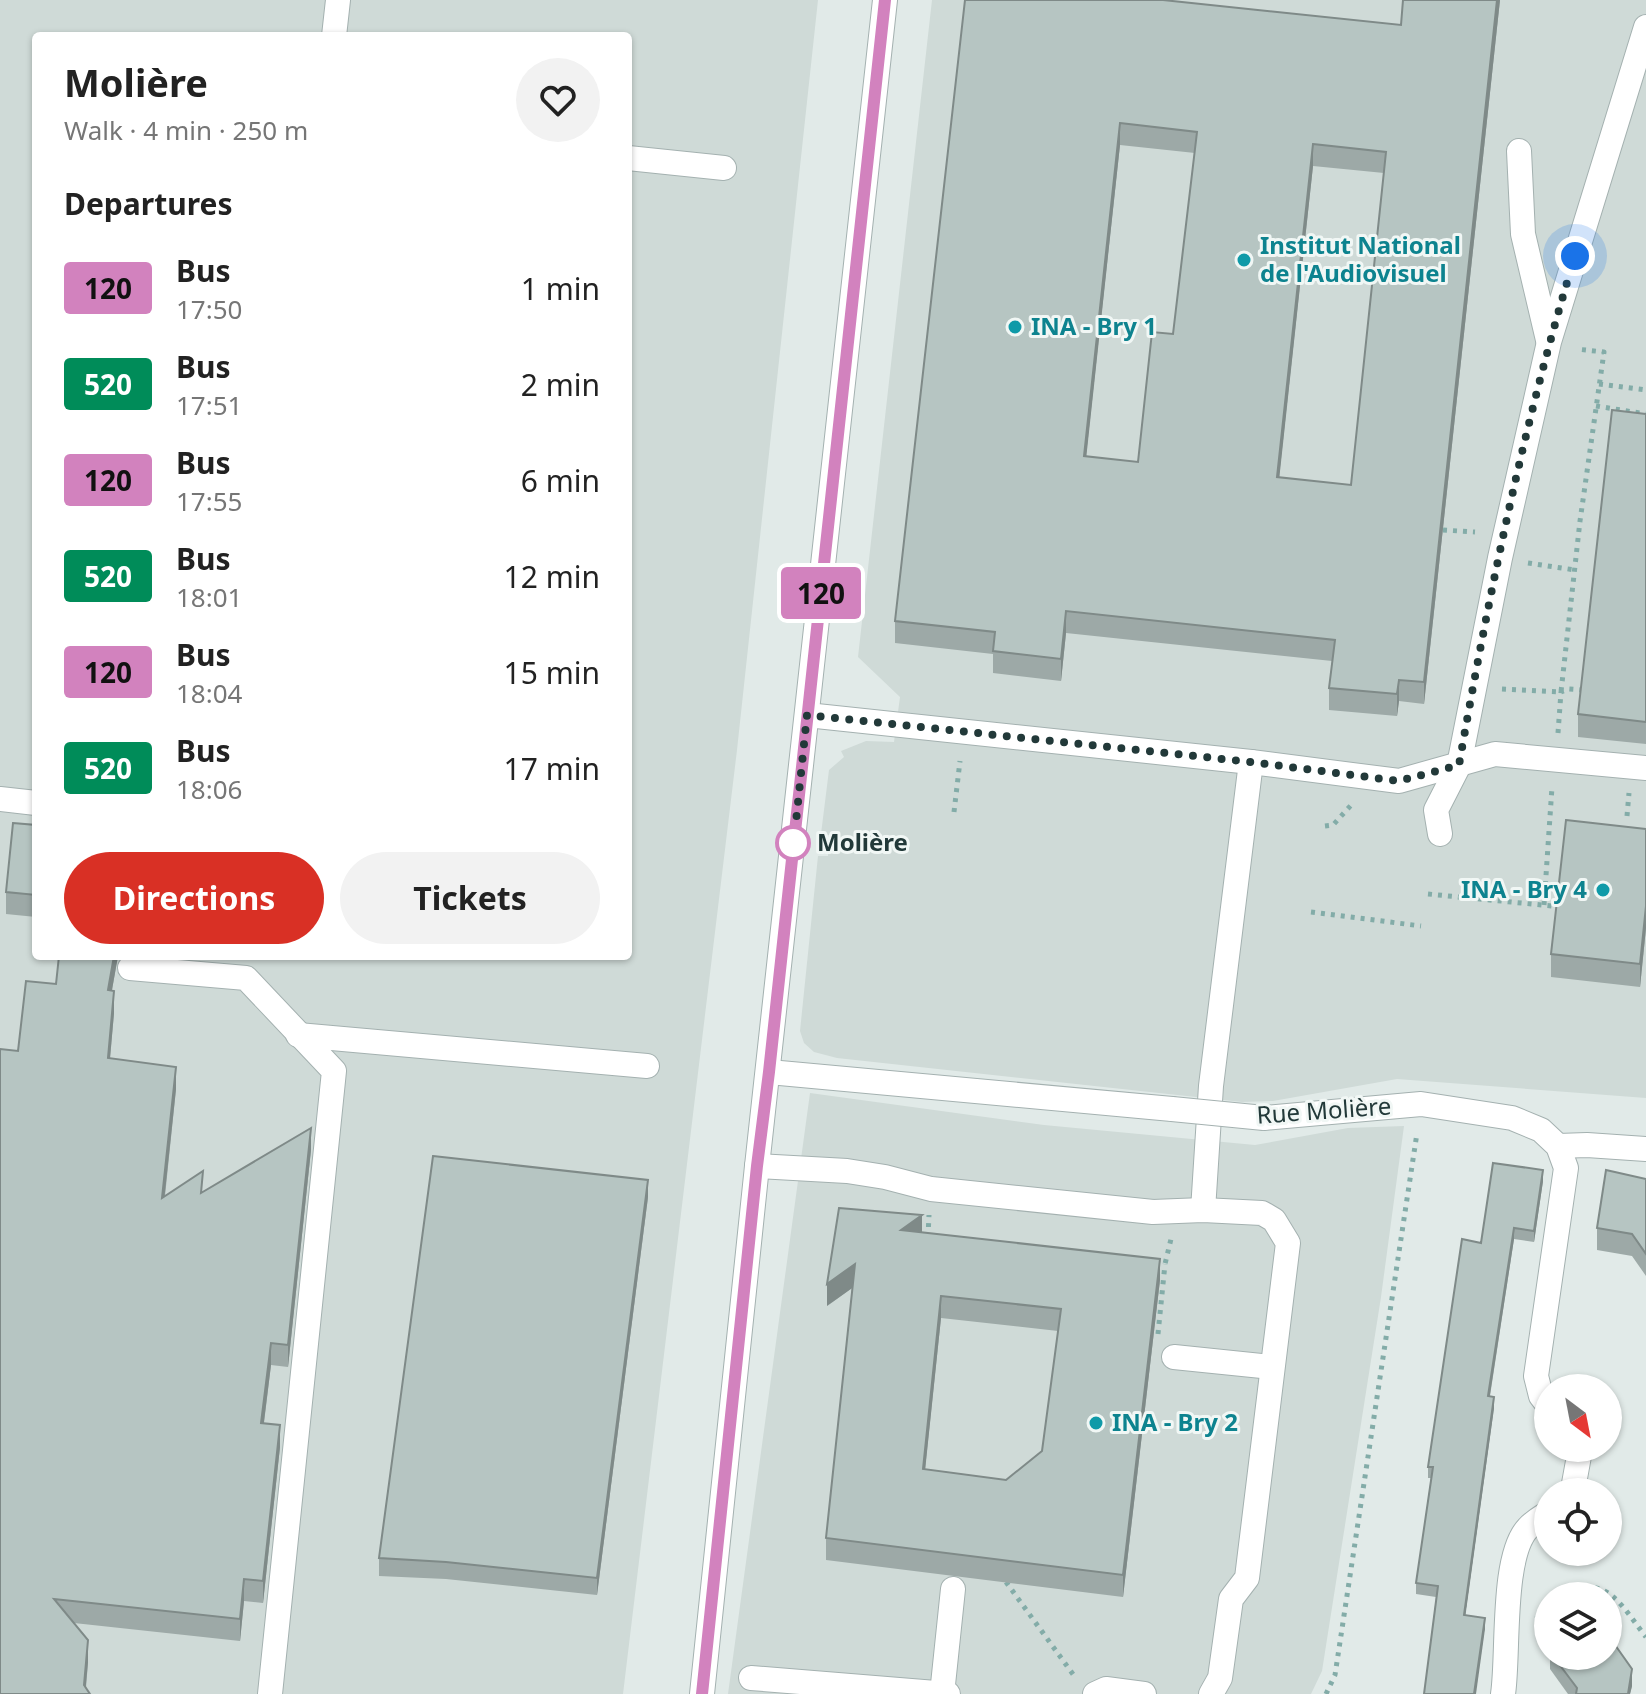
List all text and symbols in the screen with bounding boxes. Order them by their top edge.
text: Molière [64,56,208,108]
button: heart [516,58,600,142]
text: Walk · 4 min · 250 m [64,112,308,148]
text: Departures [64,183,233,224]
place label: Institut National de l'Audiovisuel [1260,228,1461,289]
your location [1555,236,1595,276]
text: Bus [176,250,231,291]
marker: Institut National de l'Audiovisuel [1235,251,1253,269]
text: 1 min [521,268,600,309]
text: 120 [84,269,132,307]
text: 17:50 [176,291,242,327]
place label: INA - Bry 1 [1031,309,1157,342]
marker: INA - Bry 1 [1006,318,1024,336]
text: Bus [176,346,231,387]
text: 2 min [521,364,600,405]
text: 520 [84,365,132,403]
text: 17:51 [176,387,242,423]
text: Bus [176,442,231,483]
text: 6 min [521,460,600,501]
text: 120 [84,461,132,499]
text: 17:55 [176,483,242,519]
text: Bus [176,538,231,579]
text: 12 min [504,556,600,597]
text: 520 [84,557,132,595]
line badge: 120 [775,567,867,619]
text: 120 [797,574,845,612]
text: 18:01 [176,579,242,615]
text: Bus [176,634,231,675]
text: 15 min [504,652,600,693]
text: 120 [84,653,132,691]
text: 18:04 [176,675,242,711]
text: Bus [176,730,231,771]
text: 17 min [504,748,600,789]
text: 520 [84,749,132,787]
text: 18:06 [176,771,242,807]
place label: Molière [817,825,908,858]
marker: Molière [776,826,810,860]
button: Directions [64,852,324,944]
button: Tickets [340,852,600,944]
place label: INA - Bry 4 [1461,872,1587,905]
marker: INA - Bry 4 [1594,881,1612,899]
street label: Rue Molière [1256,1088,1392,1131]
north arrow [1534,1374,1622,1462]
map controls [1534,1374,1622,1670]
place label: INA - Bry 2 [1112,1405,1238,1438]
marker: INA - Bry 2 [1087,1414,1105,1432]
button: locate [1534,1478,1622,1566]
button: layers [1534,1582,1622,1670]

